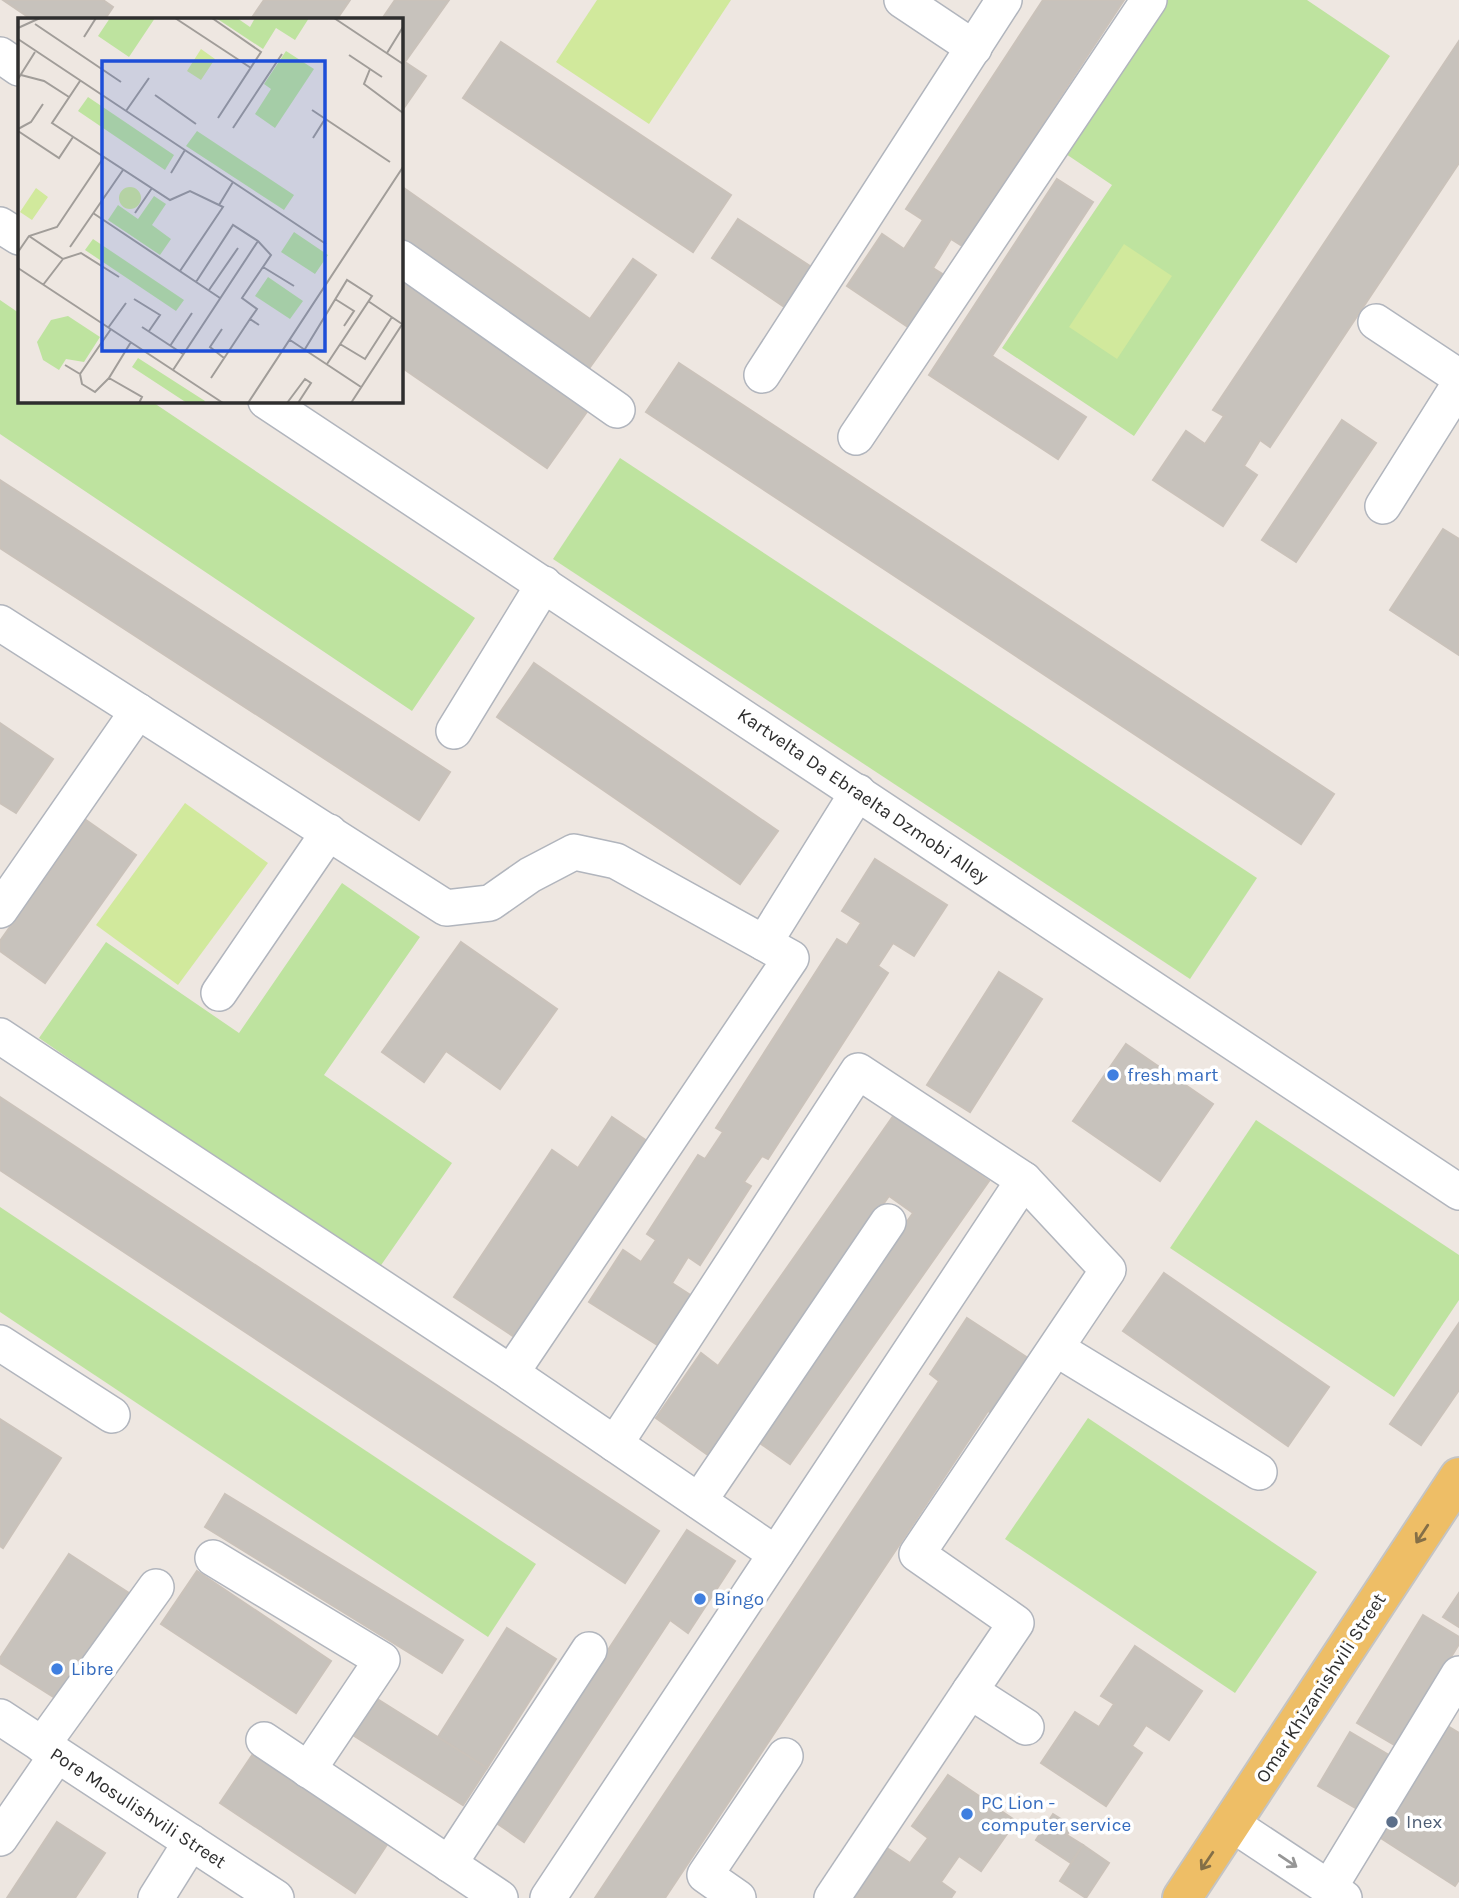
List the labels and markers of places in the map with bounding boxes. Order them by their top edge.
place label: fresh mart [1127,1064,1218,1086]
marker: fresh mart [1105,1067,1121,1083]
place label: Bingo [714,1588,764,1610]
marker: Bingo [692,1591,708,1607]
place label: Libre [71,1658,113,1680]
marker: Libre [49,1661,65,1677]
place label: PC Lion - computer service [981,1792,1131,1836]
marker: PC Lion - computer service [959,1806,975,1822]
place label: Inex [1406,1811,1443,1833]
marker: Inex [1384,1814,1400,1830]

